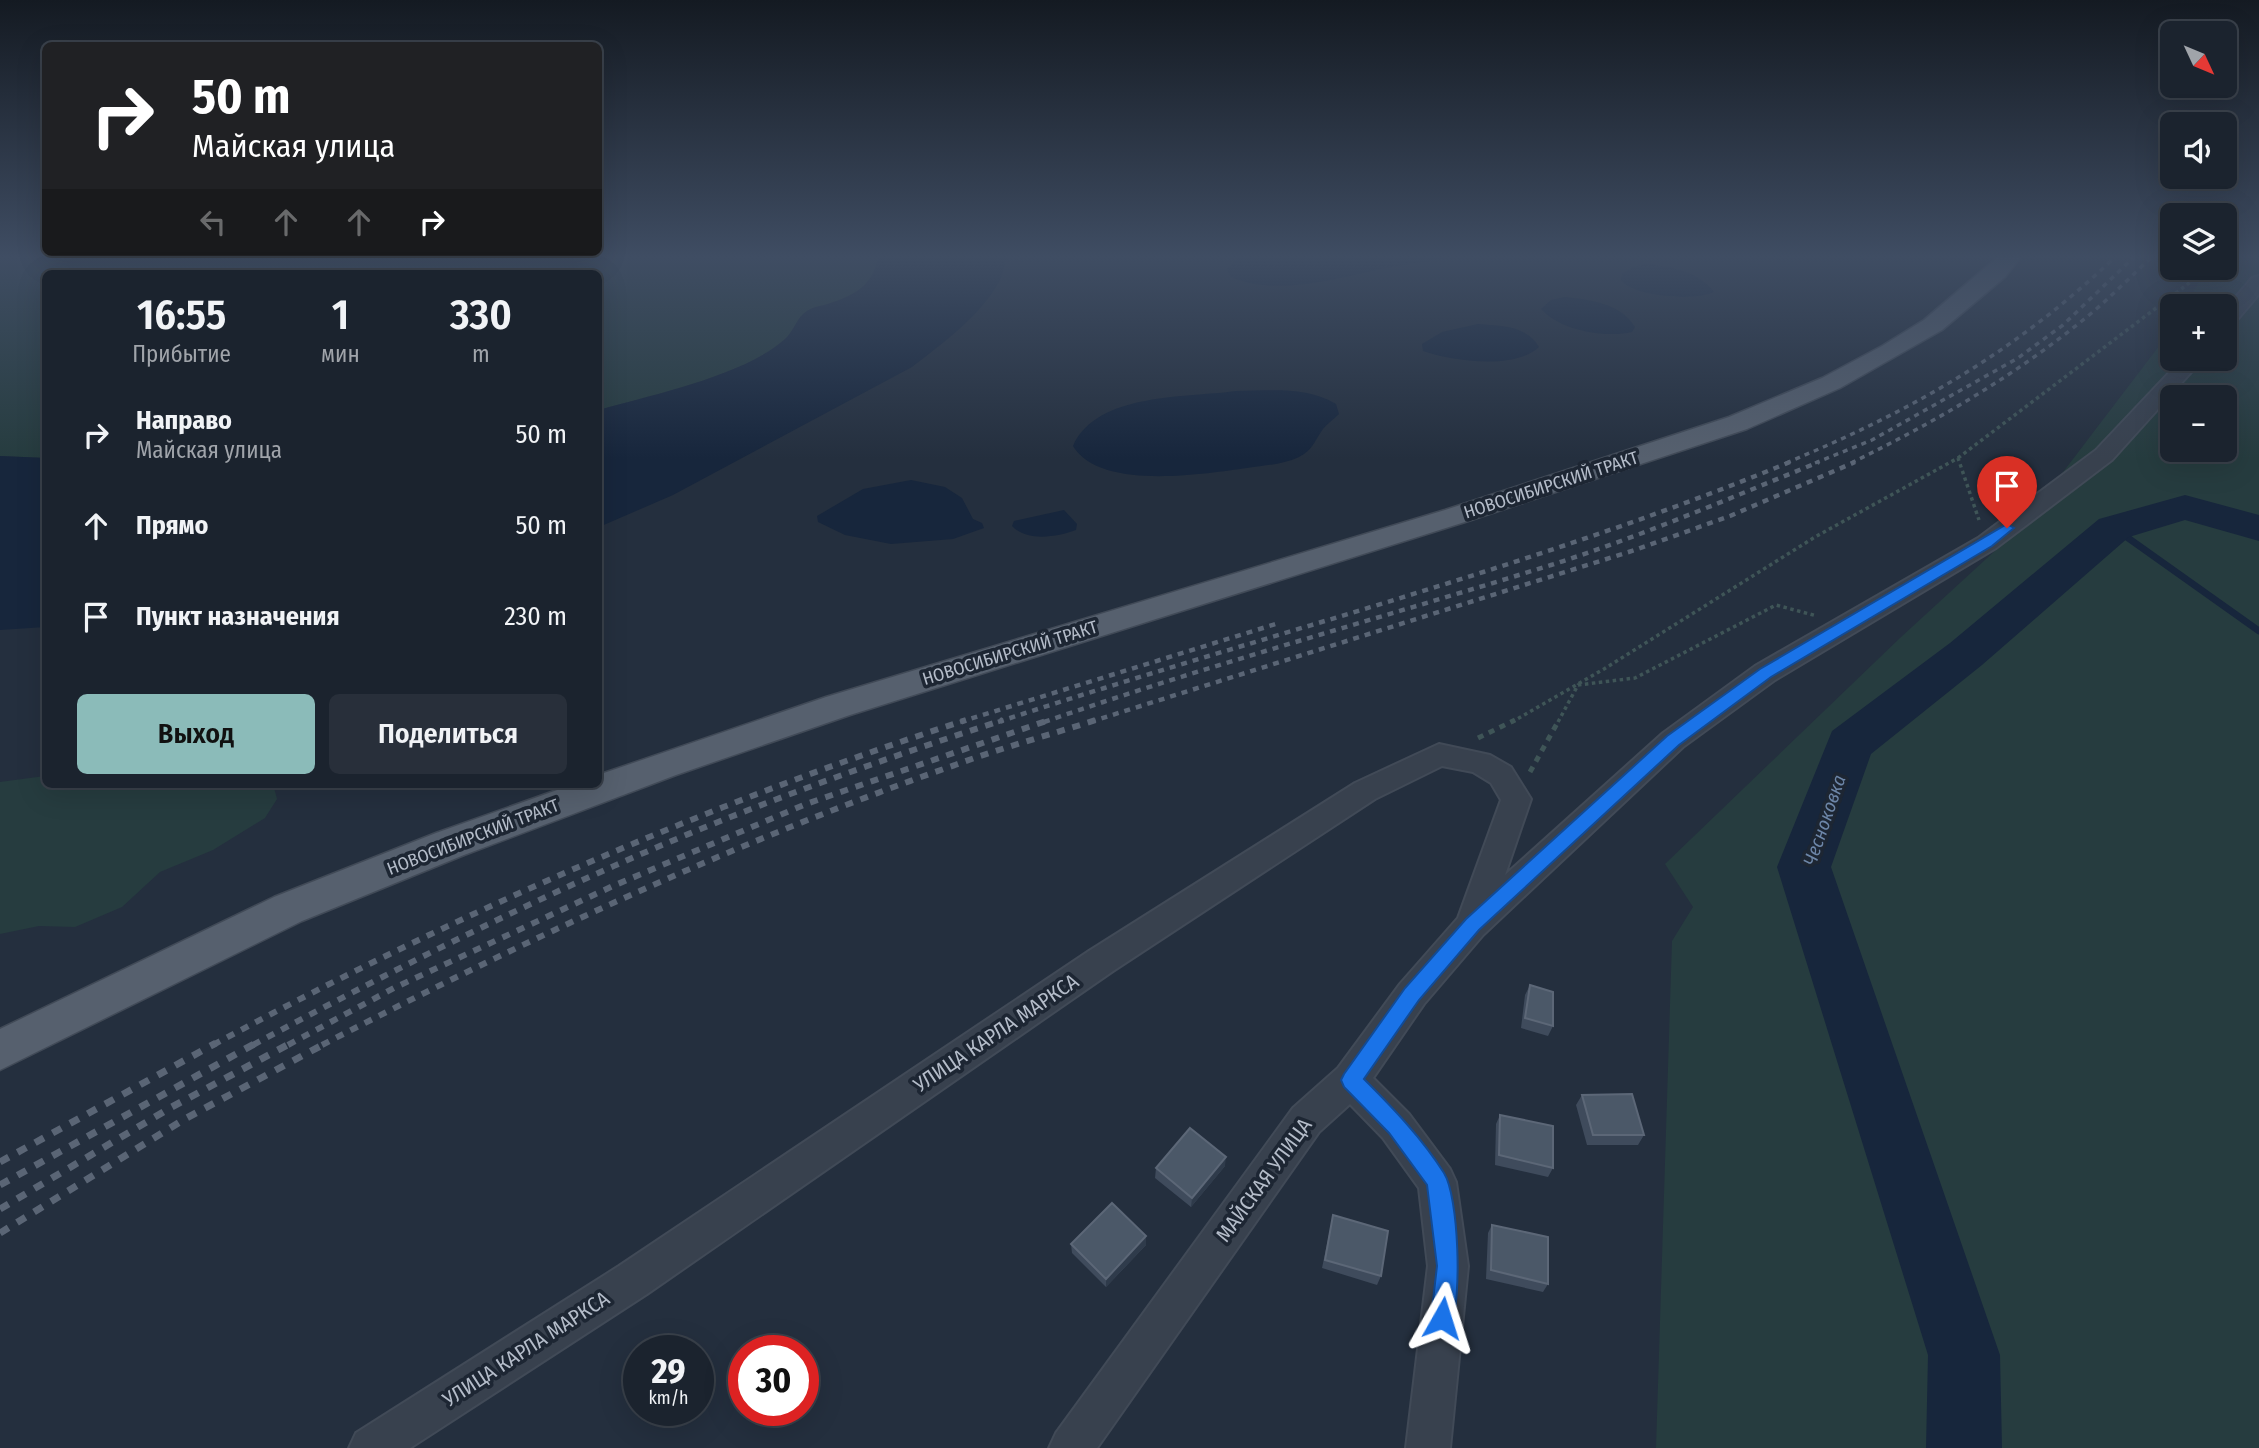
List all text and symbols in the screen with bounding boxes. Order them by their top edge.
north arrow [2160,21,2236,98]
map controls [2160,21,2237,462]
text: 50 m [192,67,290,126]
icon: right [77,70,168,161]
button: sound [2160,112,2237,189]
text: Майская улица [192,127,395,165]
icon: left [194,203,232,241]
icon: ahead [267,203,305,241]
icon: ahead [340,203,378,241]
icon: right [413,203,451,241]
button: layers [2160,203,2237,280]
text: 16:55 [137,290,226,340]
text: 1 [332,290,349,340]
text: 330 [450,290,512,340]
button: + [2160,294,2237,371]
text: Прибытие [132,340,231,368]
text: мин [321,340,360,368]
text: m [472,340,490,368]
button: − [2160,385,2237,462]
text: Направо [136,405,232,436]
icon: right [77,416,115,454]
text: 50 m [515,419,567,450]
text: Майская улица [136,436,282,464]
street label: НОВОСИБИРСКИЙ ТРАКТ [1461,446,1642,524]
pin [1977,456,2037,528]
icon: arrive [1988,467,2026,505]
icon: ahead [77,507,115,545]
text: Прямо [136,510,208,541]
text: 50 m [515,510,567,541]
icon: arrive [77,598,115,636]
text: Пункт назначения [136,601,340,632]
text: 230 m [504,601,567,632]
street label: НОВОСИБИРСКИЙ ТРАКТ [920,616,1101,690]
button: Выход [77,694,315,774]
button: Поделиться [329,694,567,774]
water label: Чесноковка [1798,772,1851,869]
street label: НОВОСИБИРСКИЙ ТРАКТ [384,794,563,880]
street label: УЛИЦА КАРЛА МАРКСА [908,968,1083,1098]
street label: МАЙСКАЯ УЛИЦА [1210,1113,1318,1247]
position arrow [1405,1281,1479,1355]
street label: УЛИЦА КАРЛА МАРКСА [437,1285,614,1413]
speed limit sign: 30 [728,1335,819,1426]
text: 29 [651,1350,686,1392]
text: km/h [648,1387,689,1409]

